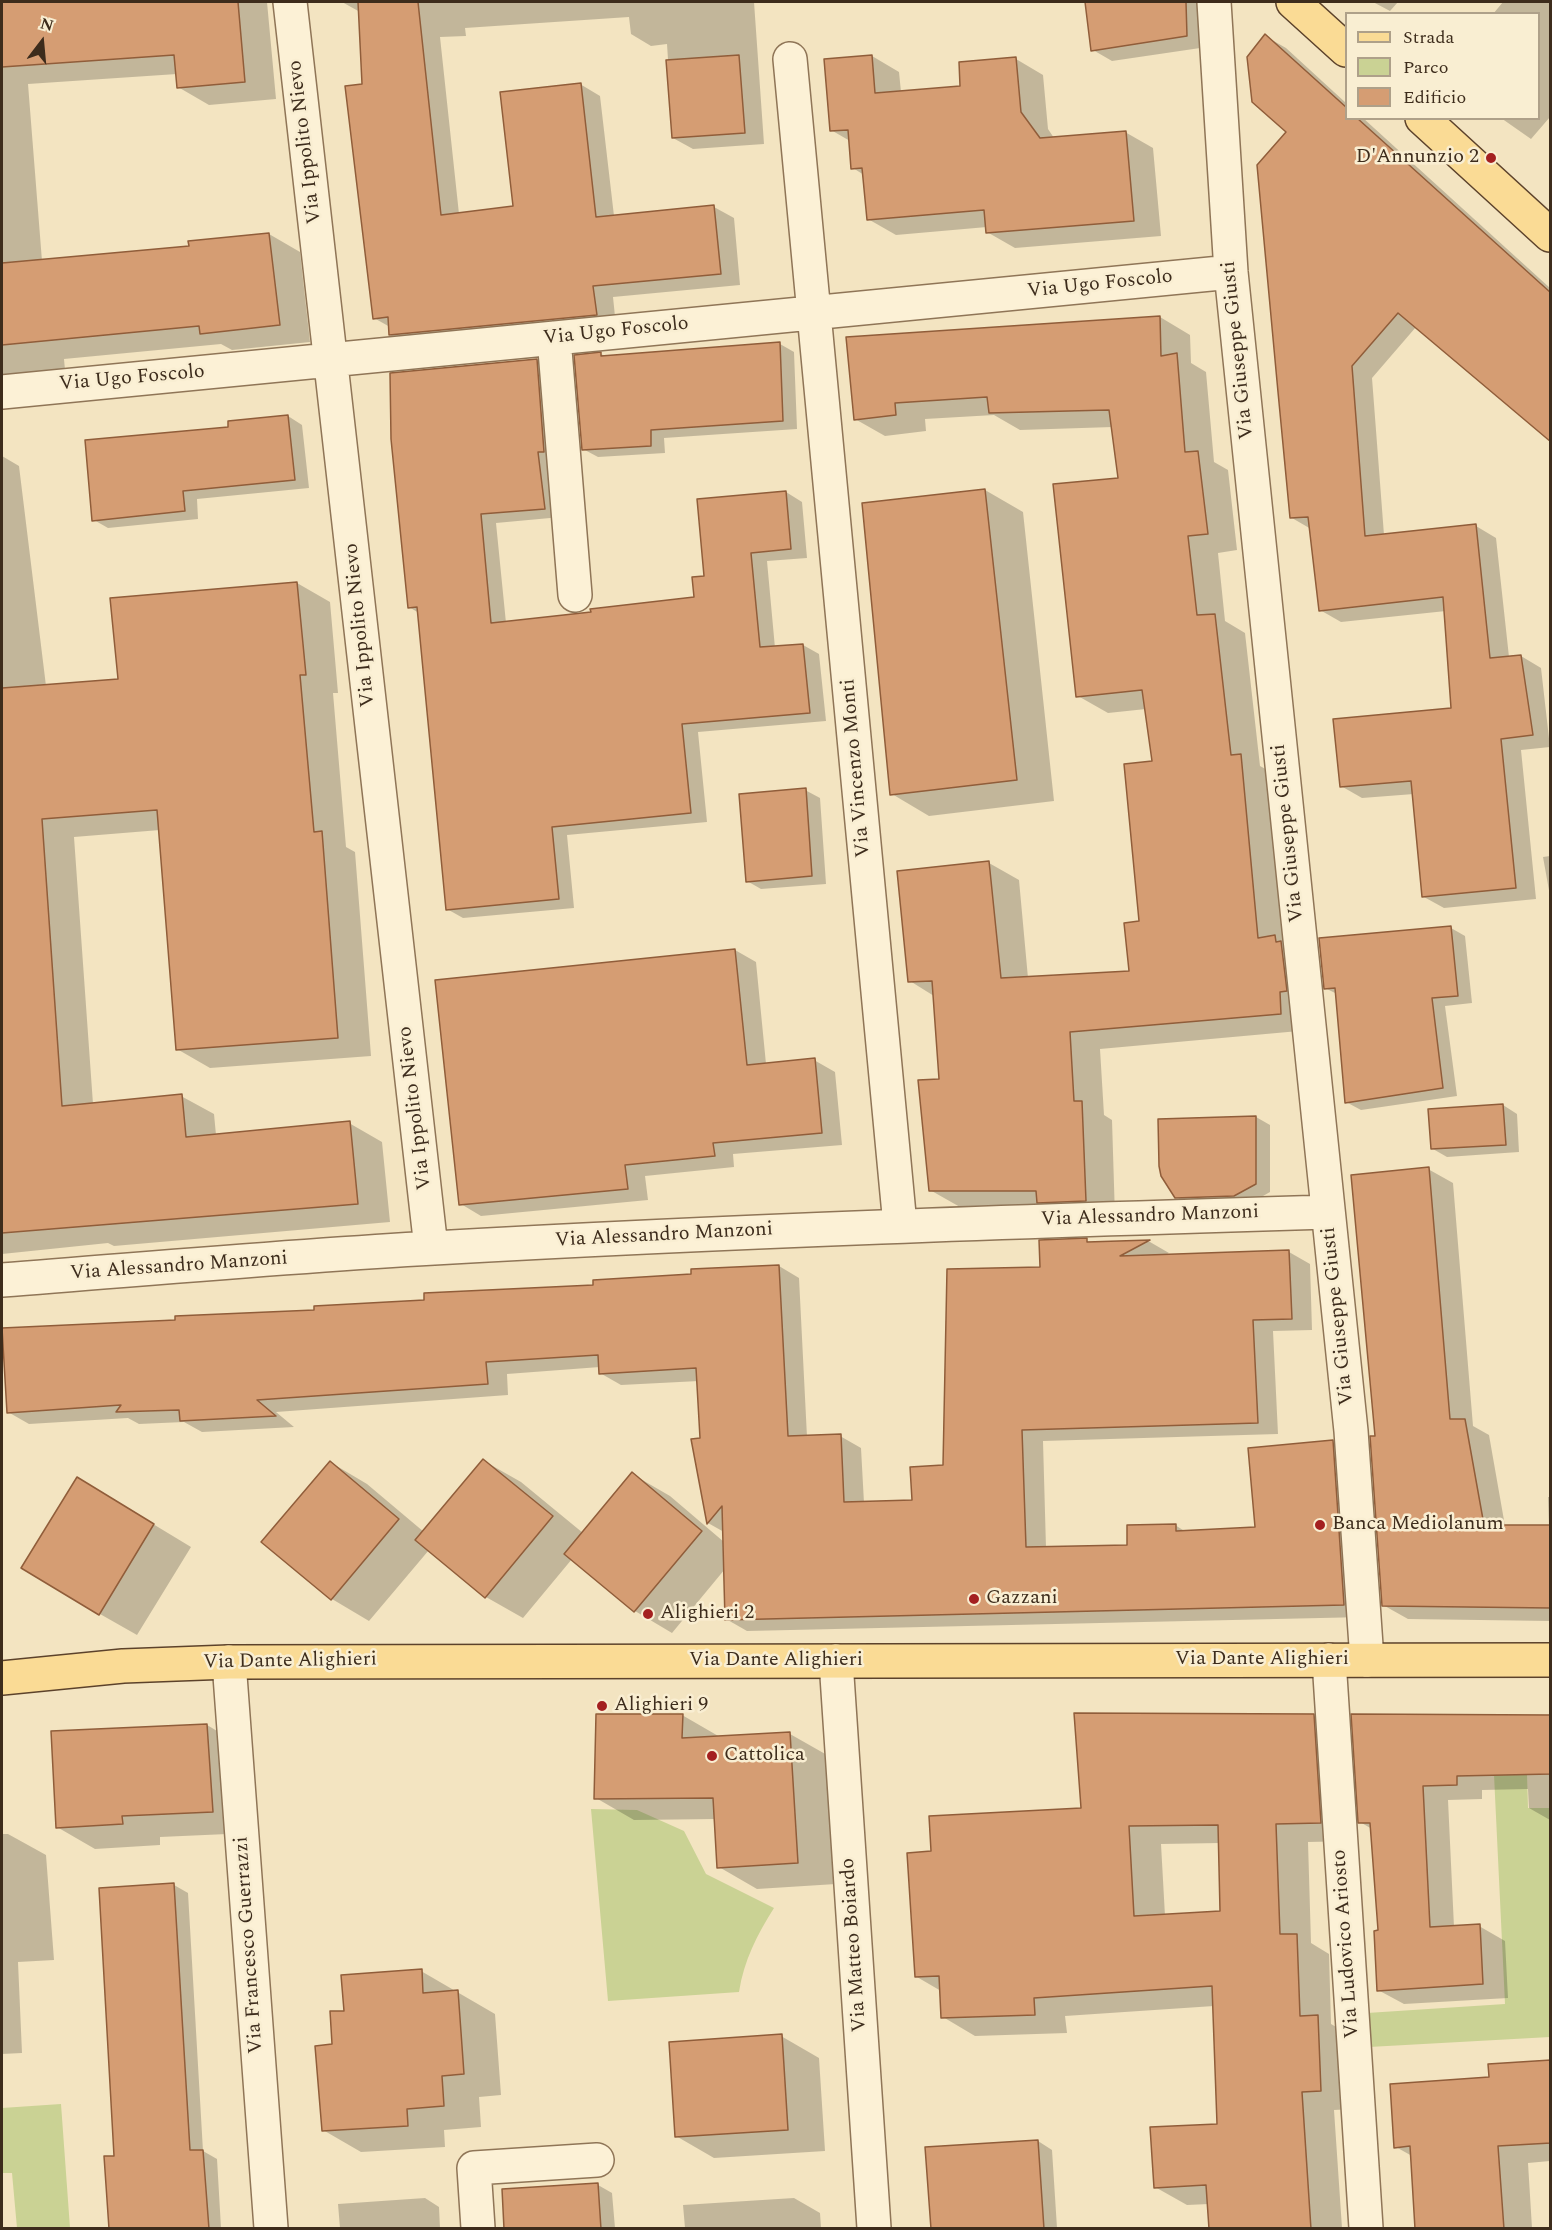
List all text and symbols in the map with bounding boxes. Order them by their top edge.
text: N [37,11,57,38]
north arrow [12,12,72,72]
legend [1345,12,1540,120]
text: Strada [1403,24,1454,51]
text: Parco [1403,54,1448,81]
street label: Via Ippolito Nievo [284,59,328,225]
text: Edificio [1403,84,1466,111]
place label: D'Annunzio 2 [1356,146,1479,170]
marker: D'Annunzio 2 [1484,151,1498,165]
street label: Via Giuseppe Giusti [1218,260,1260,440]
street label: Via Ugo Foscolo [1026,265,1174,305]
street label: Via Ugo Foscolo [542,312,690,352]
street label: Via Ugo Foscolo [58,361,206,397]
street label: Via Ippolito Nievo [340,542,382,708]
street label: Via Vincenzo Monti [837,678,877,858]
street label: Via Giuseppe Giusti [1268,743,1310,923]
street label: Via Ippolito Nievo [394,1025,438,1191]
street label: Via Alessandro Manzoni [1041,1201,1259,1233]
street label: Via Alessandro Manzoni [554,1218,774,1254]
street label: Via Giuseppe Giusti [1318,1226,1360,1406]
street label: Via Alessandro Manzoni [69,1247,289,1287]
place label: Banca Mediolanum [1332,1513,1504,1537]
marker: Banca Mediolanum [1313,1518,1327,1532]
place label: Gazzani [986,1587,1058,1611]
marker: Gazzani [967,1592,981,1606]
place label: Alighieri 2 [660,1602,754,1626]
marker: Alighieri 2 [641,1607,655,1621]
street label: Via Dante Alighieri [203,1648,377,1676]
street label: Via Dante Alighieri [1175,1648,1349,1672]
street label: Via Dante Alighieri [689,1649,863,1673]
place label: Alighieri 9 [614,1694,708,1718]
marker: Alighieri 9 [595,1699,609,1713]
place label: Cattolica [724,1744,805,1768]
marker: Cattolica [705,1749,719,1763]
street label: Via Francesco Guerrazzi [230,1836,270,2054]
street label: Via Ludovico Ariosto [1328,1849,1366,2039]
street label: Via Matteo Boiardo [837,1857,873,2033]

